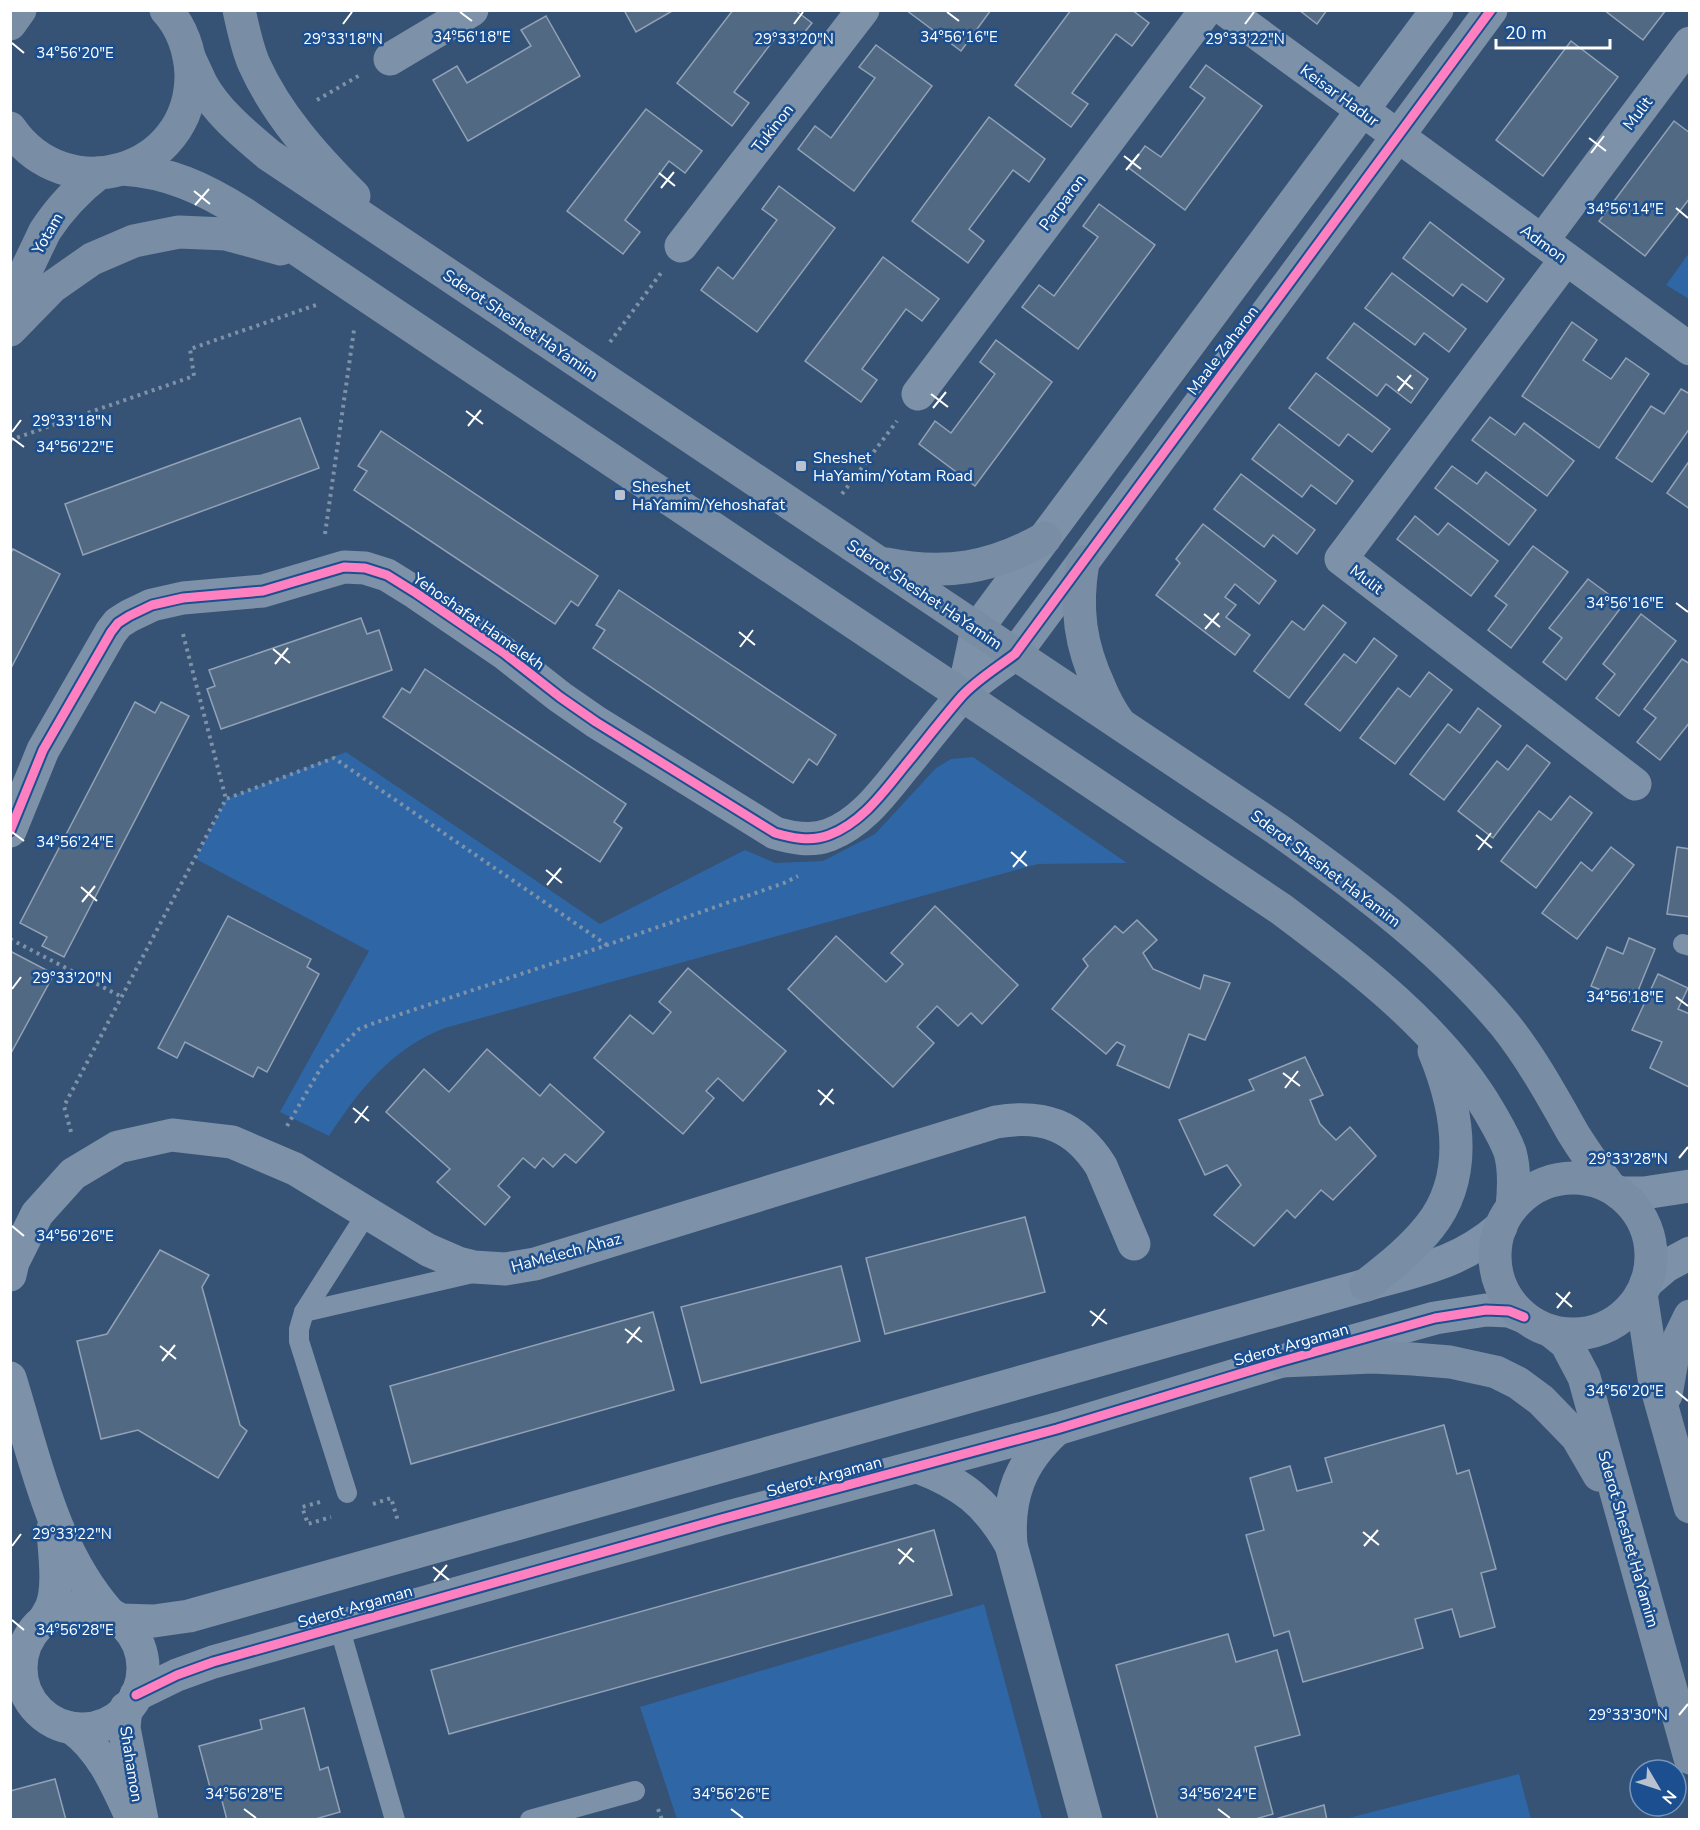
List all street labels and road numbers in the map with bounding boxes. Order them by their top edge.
street label: Keisar Hadur [1295,60,1384,132]
street label: Mulit [1618,92,1658,135]
street label: Tukinon [747,100,799,158]
street label: Parparon [1034,170,1091,235]
street label: Yotam [27,209,69,259]
street label: Admon [1516,219,1571,268]
street label: Sderot Sheshet HaYamim [438,265,602,385]
street label: Maale Zaharon [1182,301,1264,400]
street label: Sderot Sheshet HaYamim [842,535,1006,655]
street label: Mulit [1345,560,1388,600]
street label: Yehoshafat Hamelekh [407,567,549,676]
street label: Sderot Sheshet HaYamim [1246,805,1405,933]
street label: HaMelech Ahaz [509,1228,624,1278]
street label: Sderot Argaman [1231,1318,1351,1372]
street label: Sderot Sheshet HaYamim [1592,1448,1664,1630]
street label: Sderot Argaman [764,1451,884,1503]
street label: Sderot Argaman [295,1580,415,1634]
street label: Shahamon [114,1725,148,1804]

